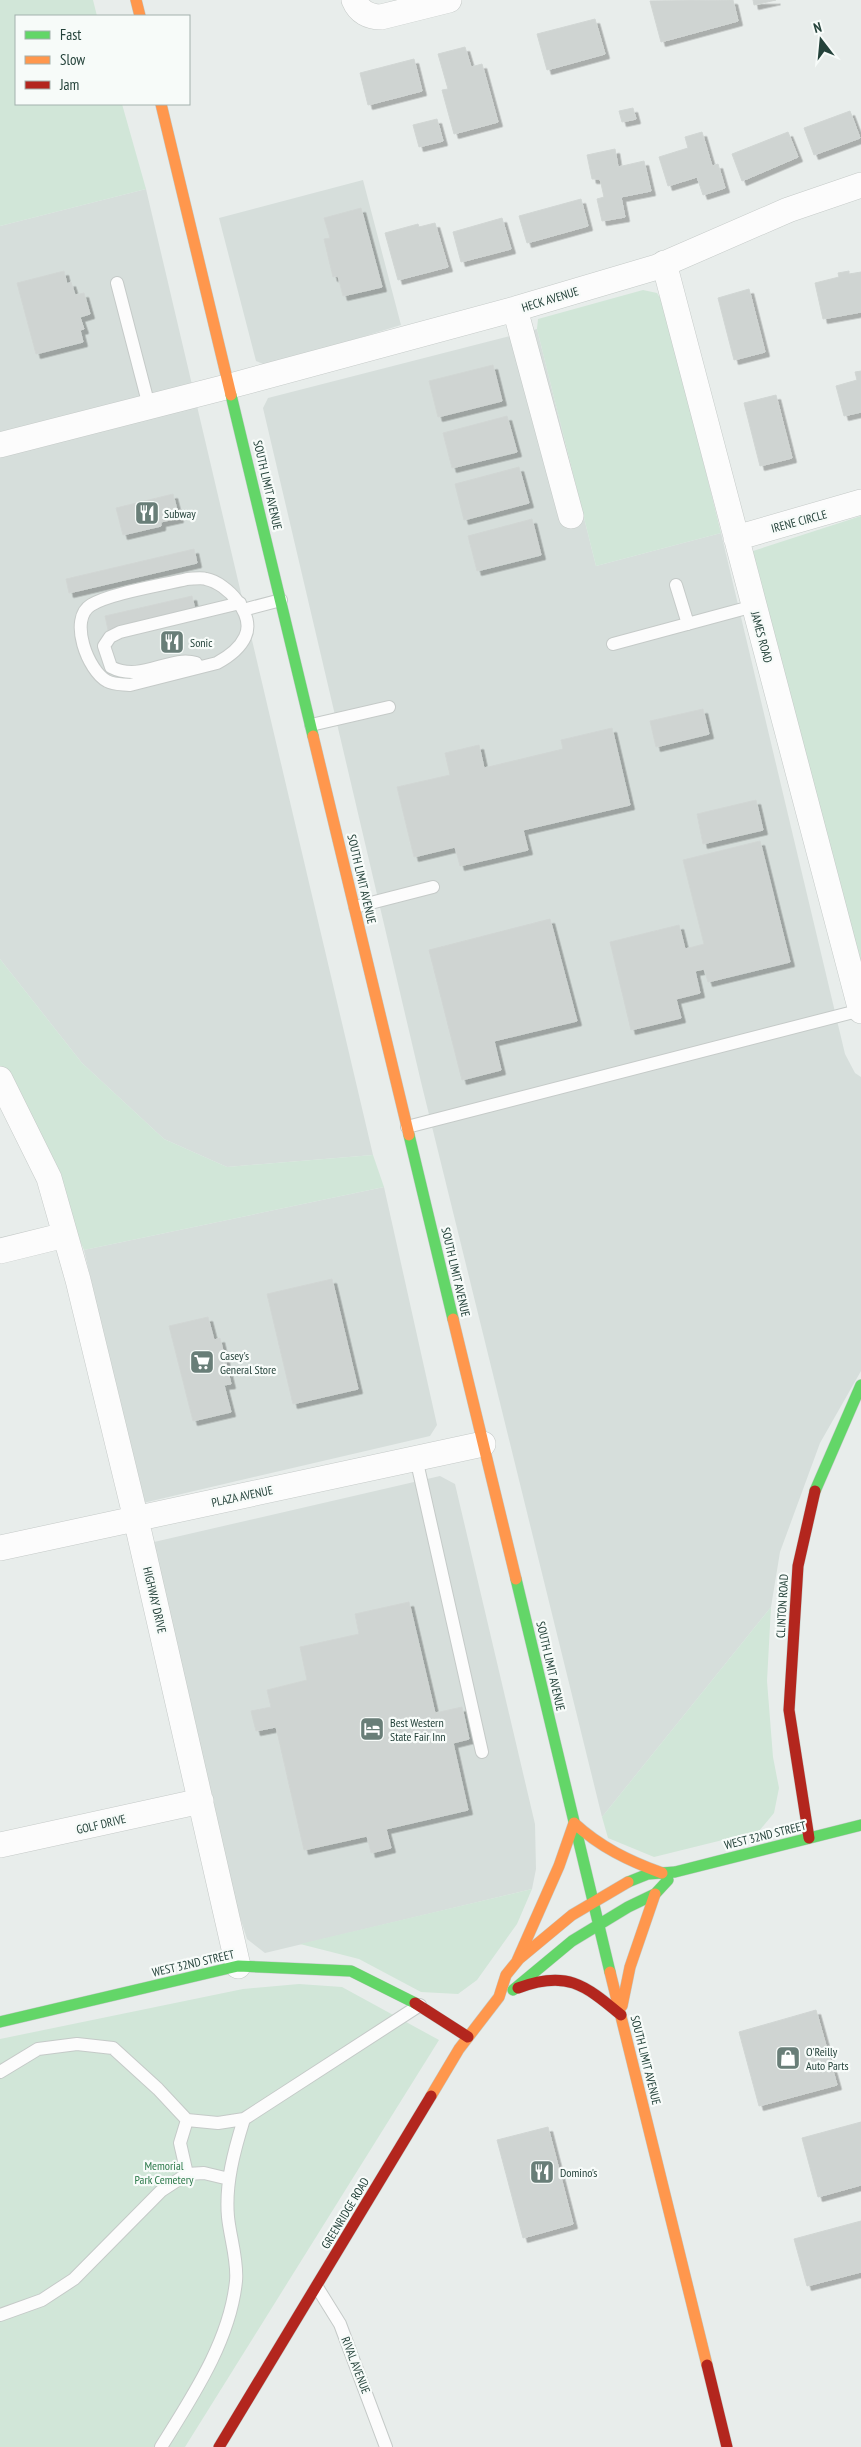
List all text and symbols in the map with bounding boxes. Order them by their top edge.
legend [15,15,190,105]
north arrow [796,15,846,65]
text: N [811,18,824,37]
text: Fast [60,25,81,44]
text: Slow [60,50,85,69]
text: Jam [59,75,79,94]
street label: HECK AVENUE [520,283,580,315]
street label: SOUTH LIMIT AVENUE [250,439,286,531]
restaurant icon: Subway [134,500,160,526]
place label: Subway [164,506,196,521]
street label: IRENE CIRCLE [769,506,829,536]
street label: JAMES ROAD [748,609,776,664]
restaurant icon: Sonic [159,629,185,655]
place label: Sonic [190,635,213,650]
street label: SOUTH LIMIT AVENUE [344,833,380,925]
street label: SOUTH LIMIT AVENUE [438,1226,474,1318]
place label: Casey's General Store [220,1348,276,1377]
supermarket icon: Casey's General Store [189,1349,215,1375]
street label: PLAZA AVENUE [210,1482,274,1510]
street label: HIGHWAY DRIVE [140,1565,170,1635]
street label: CLINTON ROAD [773,1574,791,1638]
street label: SOUTH LIMIT AVENUE [533,1620,569,1712]
place label: Best Western State Fair Inn [390,1715,445,1744]
hotel icon: Best Western State Fair Inn [359,1716,385,1742]
street label: GOLF DRIVE [75,1811,127,1837]
street label: WEST 32ND STREET [722,1817,808,1852]
street label: WEST 32ND STREET [150,1946,236,1980]
street label: SOUTH LIMIT AVENUE [628,2014,664,2106]
place label: O'Reilly Auto Parts [806,2044,849,2073]
shop icon: O'Reilly Auto Parts [775,2045,801,2071]
park label: Memorial Park Cemetery [135,2158,194,2187]
restaurant icon: Domino's [529,2159,555,2185]
place label: Domino's [560,2165,597,2180]
street label: GREENRIDGE ROAD [318,2175,372,2251]
street label: RIVAL AVENUE [338,2334,374,2396]

